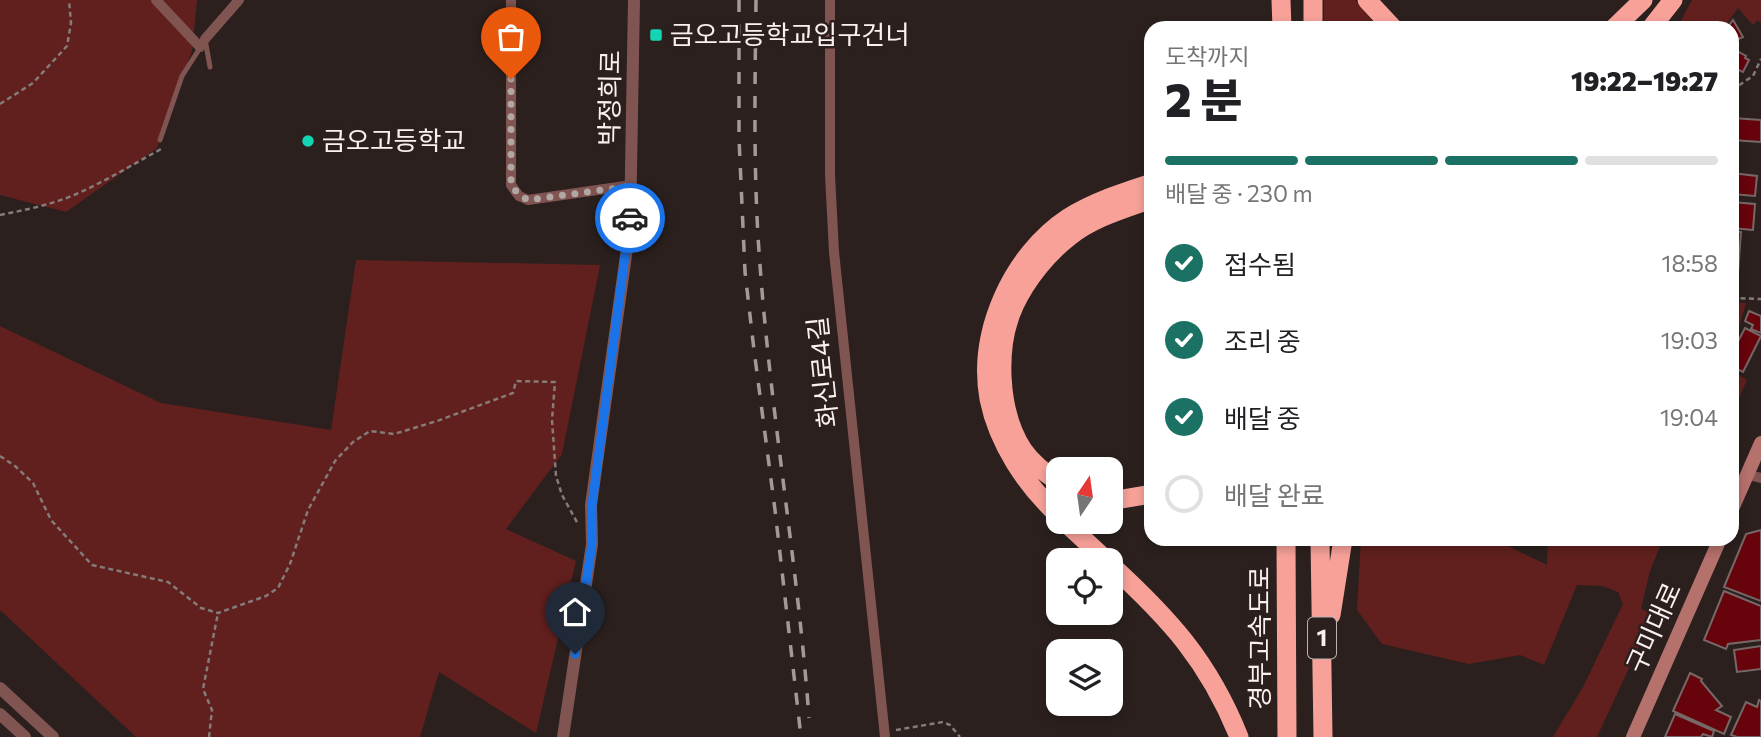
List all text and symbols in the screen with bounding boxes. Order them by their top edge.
pin [481,7,541,79]
icon: bag [492,18,530,56]
place label: 금오고등학교입구건너 [670,18,909,49]
marker: 금오고등학교입구건너 [648,27,664,43]
text: 도착까지 [1165,42,1250,70]
street label: 박정희로 [592,50,625,146]
text: 19:22–19:27 [1571,65,1718,96]
text: 2 분 [1165,70,1243,126]
place label: 금오고등학교 [322,124,466,155]
marker: 금오고등학교 [300,133,316,149]
text: 배달 중 · 230 m [1165,179,1312,207]
courier [595,183,665,253]
icon: car [611,199,649,237]
icon: check [1165,244,1203,282]
text: 접수됨 [1224,248,1296,279]
text: 18:58 [1662,249,1718,277]
street label: 화신로4길 [800,315,843,429]
icon: check [1165,321,1203,359]
text: 조리 중 [1224,325,1301,356]
text: 19:03 [1661,326,1718,354]
icon: check [1165,398,1203,436]
text: 배달 중 [1224,402,1301,433]
text: 19:04 [1660,403,1718,431]
north arrow [1046,457,1124,534]
map controls [1046,457,1123,716]
text: 배달 완료 [1224,479,1325,510]
button: locate [1046,548,1123,625]
street label: 경부고속도로 [1243,566,1274,710]
street label: 구미대로 [1619,577,1686,677]
pin [545,582,605,654]
icon: home [556,593,594,631]
road number: 1 [1308,618,1336,658]
button: layers [1046,639,1123,716]

